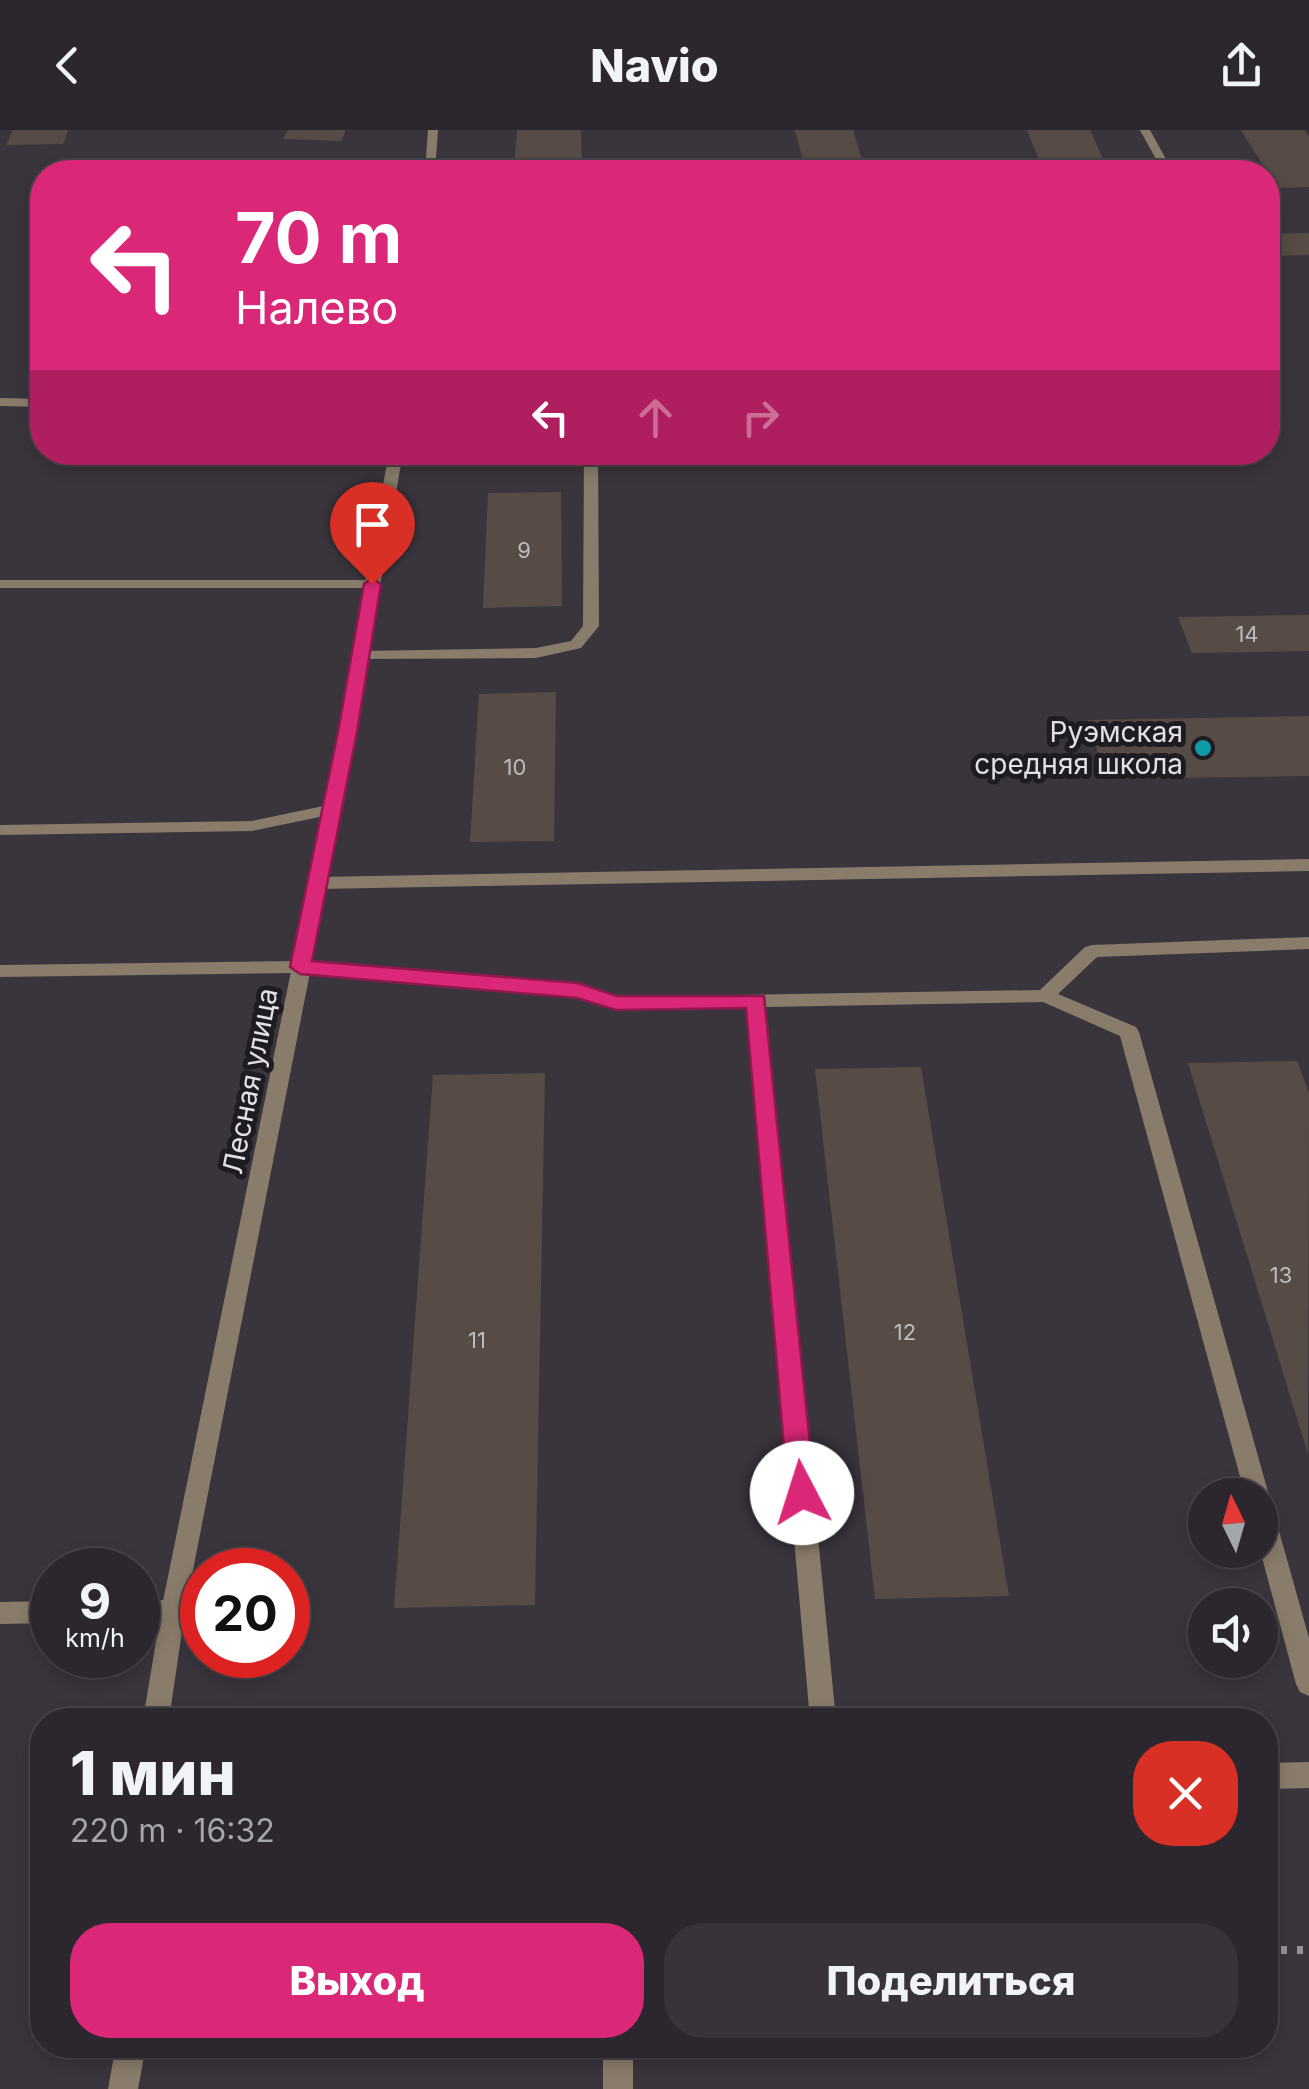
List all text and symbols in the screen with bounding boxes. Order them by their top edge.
icon: back [40,38,95,93]
text: Navio [590,38,719,93]
icon: share [1214,38,1269,93]
text: 70 m [235,195,402,280]
icon: left [70,200,200,330]
text: Налево [235,280,398,335]
icon: left [523,390,578,445]
icon: ahead [628,390,683,445]
icon: right [733,390,788,445]
pin [330,482,415,585]
icon: arrive [345,497,400,552]
house number: 9 [517,537,531,563]
house number: 14 [1235,621,1259,647]
place label: Руэмская средняя школа [974,715,1183,781]
marker: Руэмская средняя школа [1192,737,1214,759]
house number: 10 [504,754,526,780]
street label: Лесная улица [215,985,285,1177]
house number: 13 [1270,1262,1292,1288]
house number: 12 [894,1319,916,1345]
house number: 11 [468,1327,486,1353]
position arrow [750,1441,854,1545]
north arrow [1188,1478,1278,1568]
map controls [1188,1478,1278,1678]
speed limit sign: 20 [180,1548,310,1678]
text: 9 [79,1571,111,1631]
button: sound [1188,1588,1278,1678]
text: km/h [65,1623,125,1653]
text: 1 мин [70,1737,236,1809]
button: close [1133,1741,1238,1846]
text: 220 m · 16:32 [70,1811,275,1850]
button: Выход [70,1923,644,2038]
button: Поделиться [664,1923,1238,2038]

